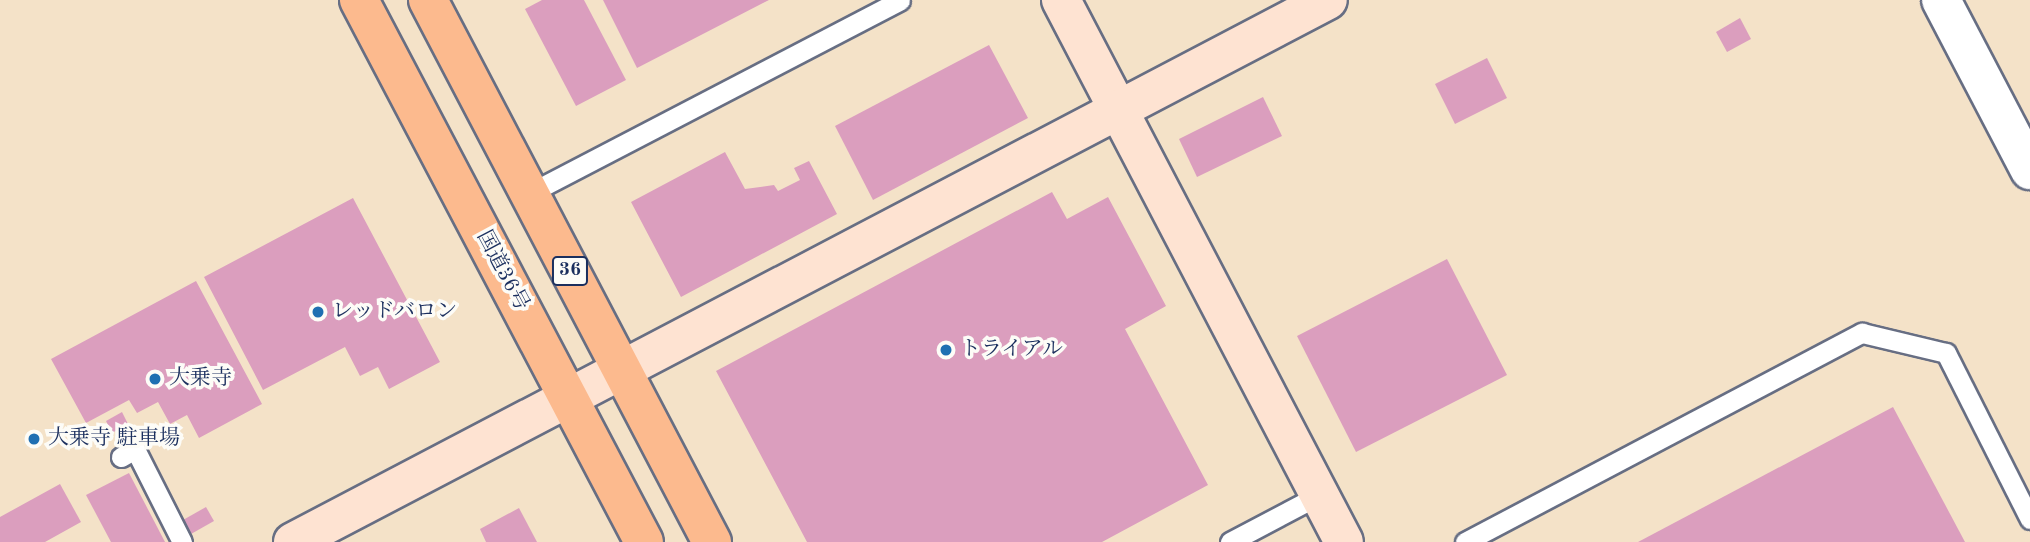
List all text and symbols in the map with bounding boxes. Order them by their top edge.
street label: 国道36号 [470,227,534,315]
road number: 36 [551,256,589,286]
place label: レッドバロン [332,299,458,325]
marker: レッドバロン [310,304,326,320]
place label: トライアル [960,337,1065,363]
marker: トライアル [938,342,954,358]
place label: 大乗寺 [169,366,232,392]
marker: 大乗寺 [147,371,163,387]
place label: 大乗寺 駐車場 [48,426,180,452]
marker: 大乗寺 駐車場 [26,431,42,447]

